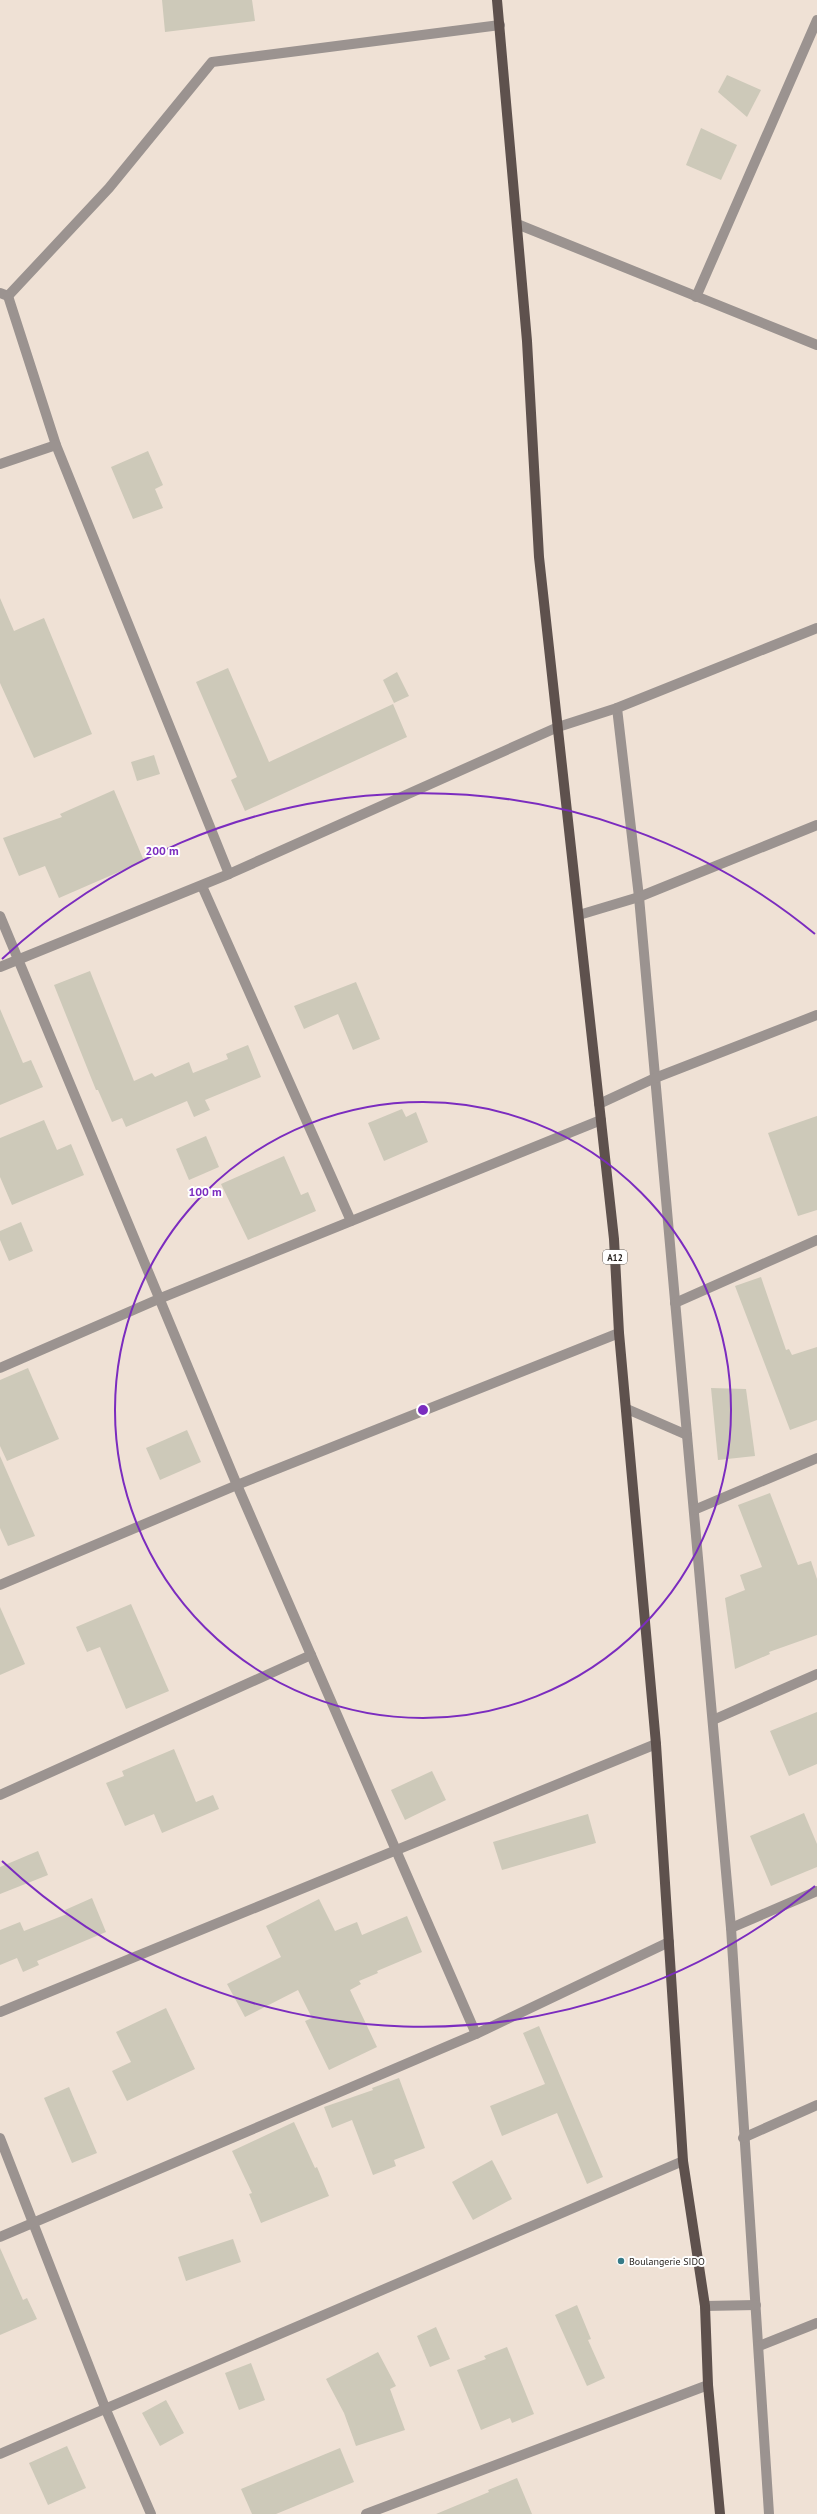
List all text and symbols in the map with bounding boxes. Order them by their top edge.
text: 200 m [145,843,179,858]
text: 100 m [188,1184,222,1199]
road number: A12 [603,1250,627,1264]
centre of rings [416,1403,430,1417]
place label: Boulangerie SIDO [629,2255,705,2268]
marker: Boulangerie SIDO [616,2256,626,2266]

